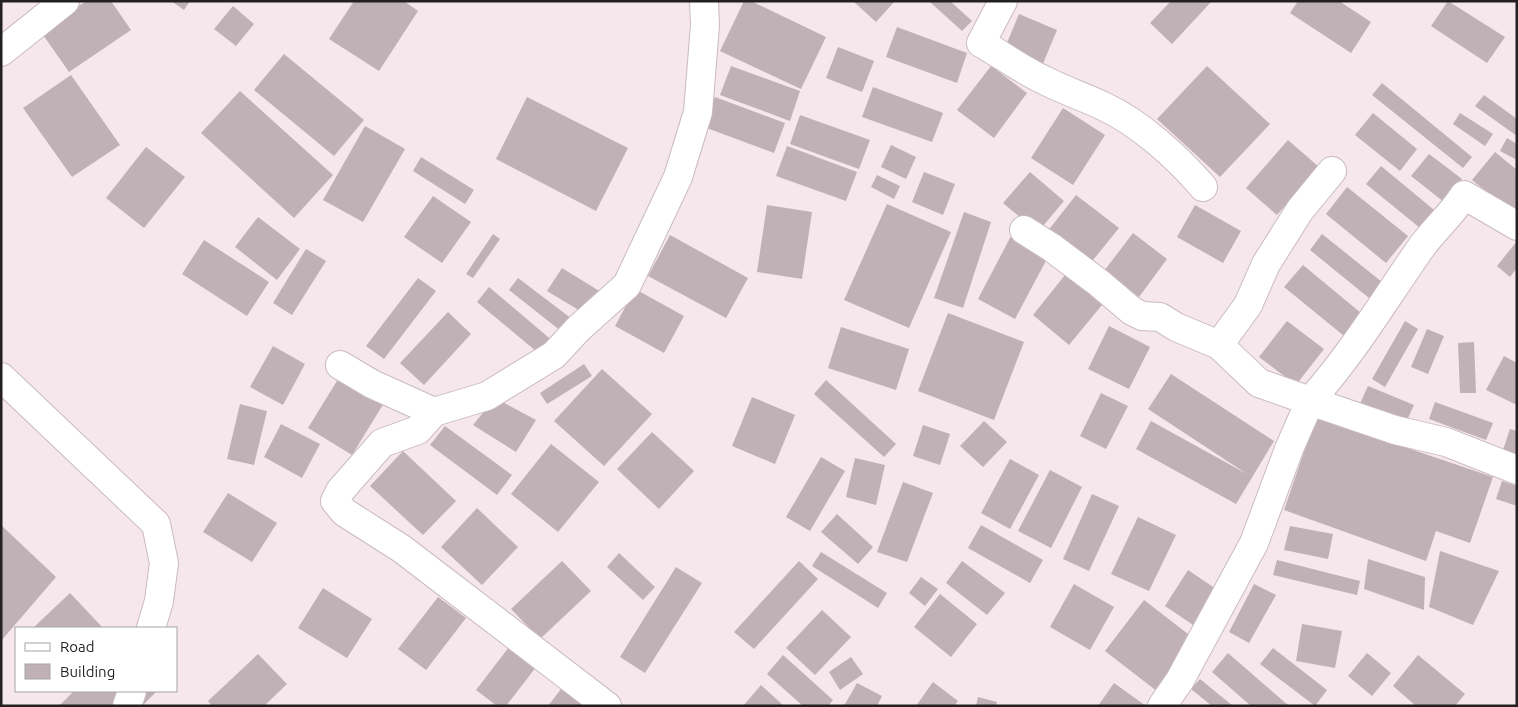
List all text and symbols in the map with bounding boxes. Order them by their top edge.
legend [15,627,178,692]
text: Road [60,638,95,655]
text: Building [60,663,115,680]

